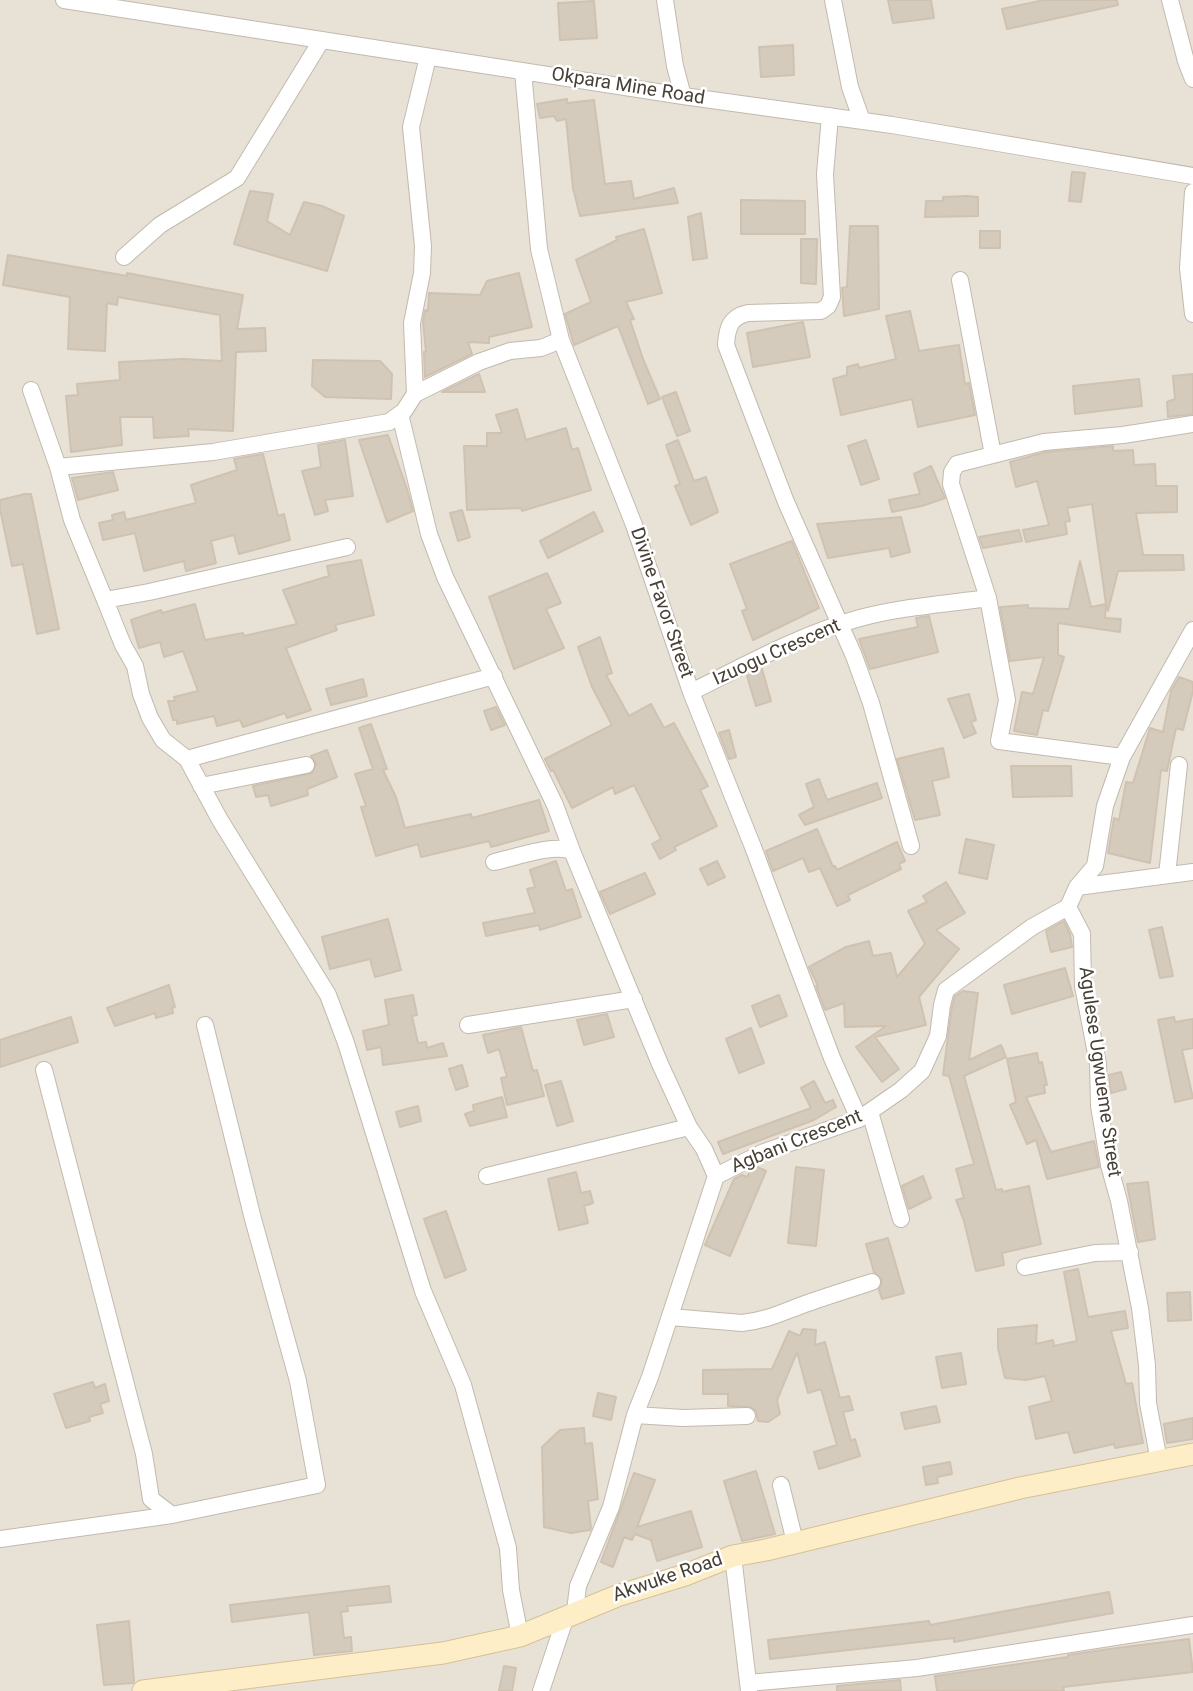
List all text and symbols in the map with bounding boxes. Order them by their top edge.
street label: Okpara Mine Road [550,64,706,110]
street label: Divine Favor Street [625,525,697,681]
street label: Izuogu Crescent [710,615,844,691]
street label: Agulese Ugwueme Street [1073,965,1125,1179]
street label: Agbani Crescent [728,1105,866,1179]
street label: Akwuke Road [610,1549,726,1607]

